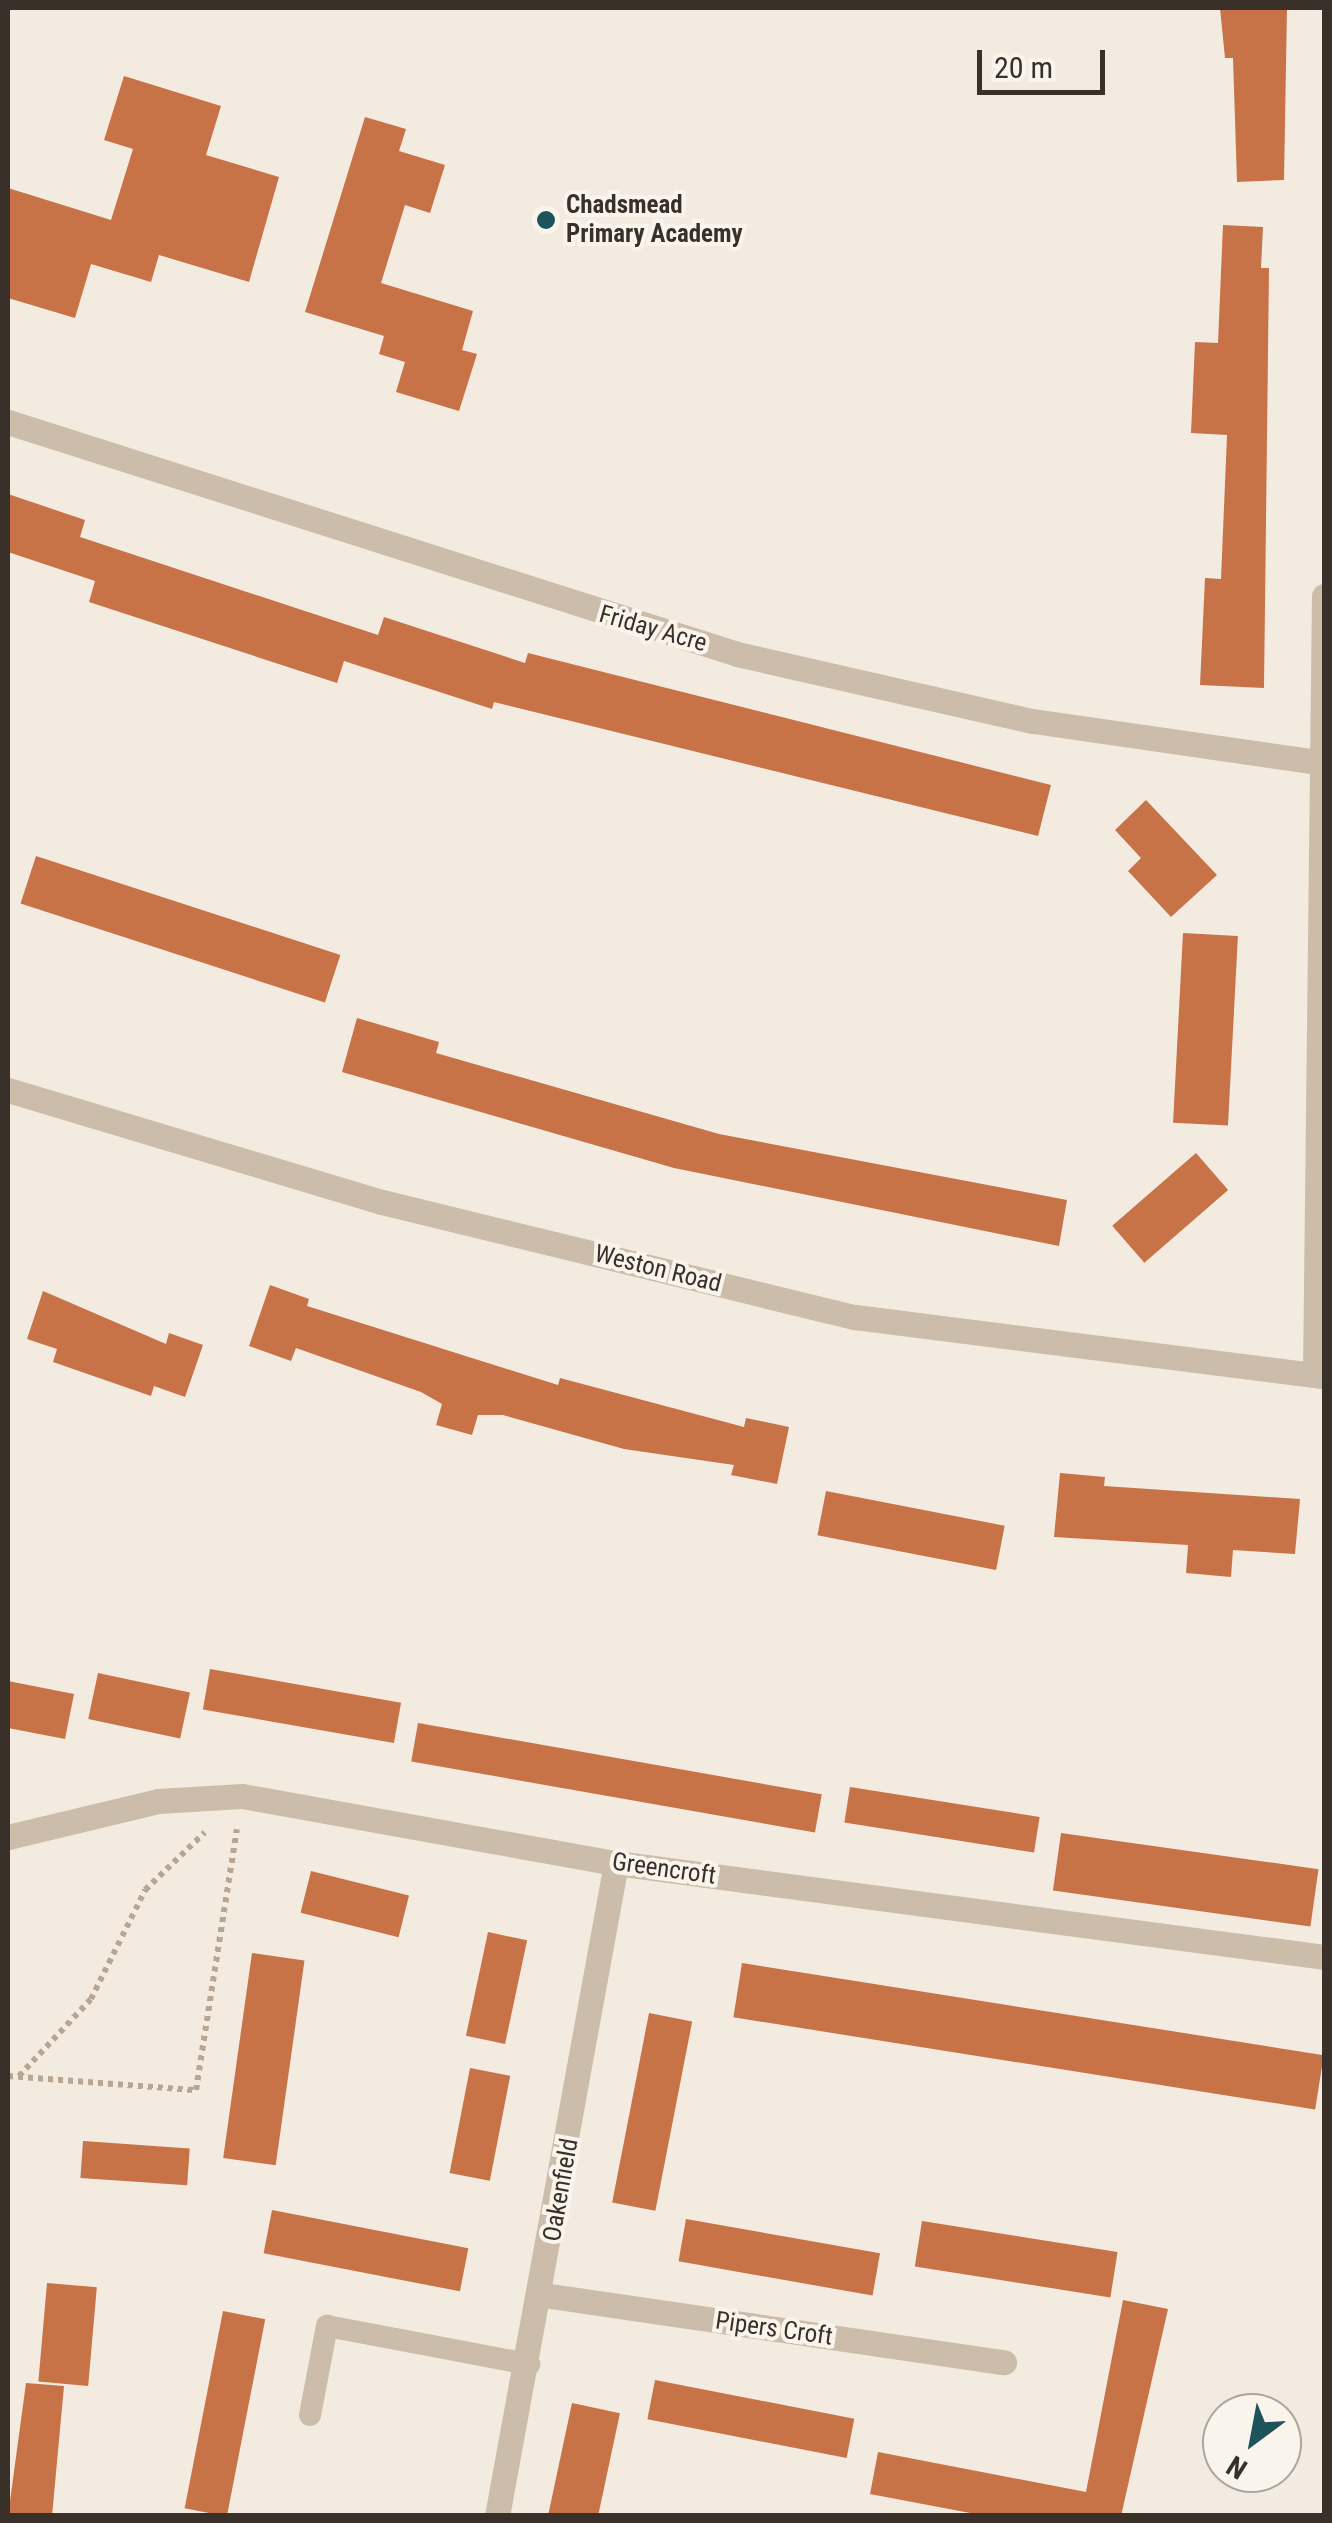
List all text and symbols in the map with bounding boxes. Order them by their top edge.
scale bar [982,30,1110,92]
text: 20 m [994,50,1053,85]
place label: Chadsmead Primary Academy [566,191,743,250]
marker: Chadsmead Primary Academy [535,209,557,231]
street label: Friday Acre [596,599,710,659]
street label: Weston Road [592,1239,724,1299]
street label: Greencroft [610,1847,718,1891]
street label: Oakenfield [537,2136,585,2244]
street label: Pipers Croft [714,2306,834,2352]
north arrow [1202,2393,1302,2493]
text: N [1221,2449,1253,2486]

